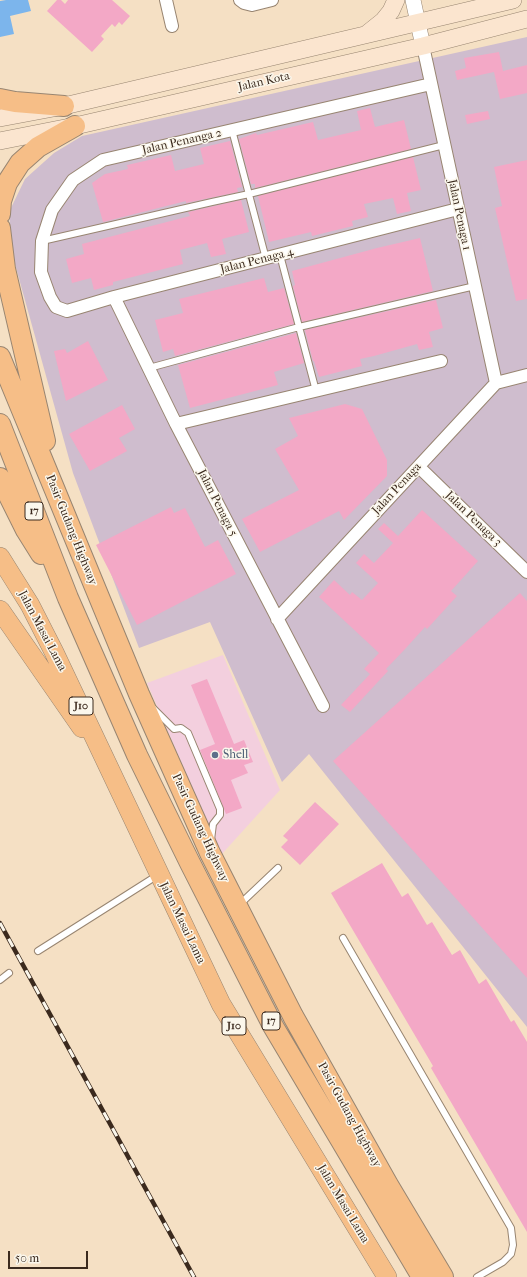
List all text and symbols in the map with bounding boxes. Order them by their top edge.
street label: Jalan Kota [237,69,291,95]
street label: Jalan Penanga 2 [141,126,223,158]
street label: Jalan Penaga 1 [444,178,474,252]
street label: Jalan Penaga 4 [219,245,295,277]
street label: Jalan Penaga [369,460,425,518]
street label: Jalan Penaga 5 [194,467,240,539]
street label: Pasir Gudang Highway [42,473,100,587]
street label: Jalan Penaga 3 [442,488,504,550]
road number: 17 [25,502,43,520]
street label: Jalan Masai Lama [15,588,69,674]
road number: J10 [69,697,93,715]
place label: Shell [223,748,248,762]
marker: Shell [210,750,220,760]
street label: Pasir Gudang Highway [169,771,231,885]
street label: Jalan Masai Lama [156,880,208,966]
road number: 17 [262,1012,280,1030]
road number: J10 [222,1017,246,1035]
street label: Pasir Gudang Highway [314,1060,384,1170]
street label: Jalan Masai Lama [314,1162,372,1246]
scale bar [10,1243,90,1269]
text: 50 m [15,1251,39,1265]

